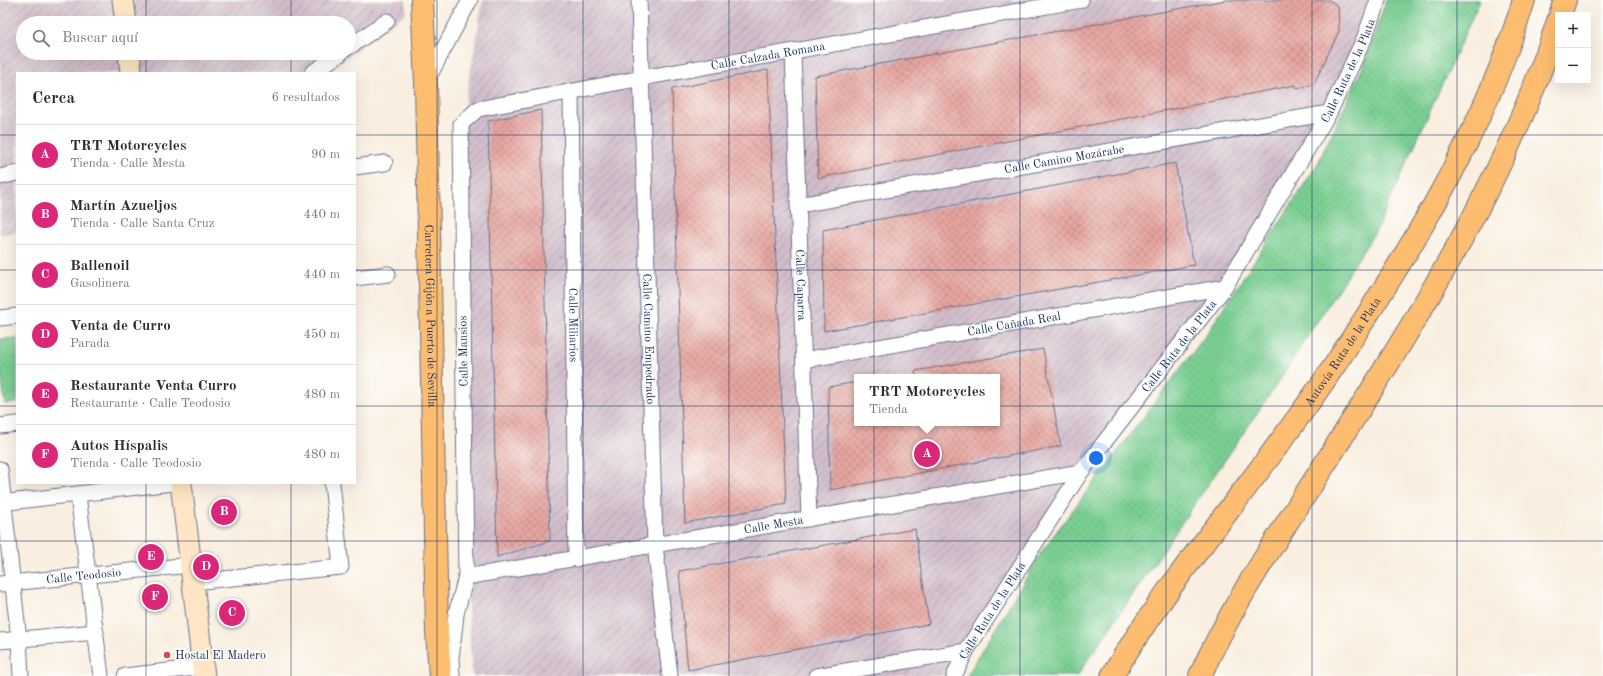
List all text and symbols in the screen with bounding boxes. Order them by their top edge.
map controls [1555,12,1591,84]
button: + [1555,12,1591,48]
search box [16,16,356,60]
street label: Calle Ruta de la Plata [1319,17,1378,125]
icon: search [30,27,52,49]
text: Buscar aquí [62,31,138,46]
street label: Calle Calzada Romana [710,41,826,73]
button: − [1555,48,1591,84]
text: Cerca [32,90,75,107]
text: 6 resultados [272,91,340,104]
text: TRT Motorcycles [70,139,186,154]
street label: Calle Camino Mozárabe [1003,144,1126,176]
text: A [40,148,50,161]
text: 90 m [311,148,340,161]
text: Tienda · Calle Mesta [70,157,185,170]
text: Martín Azueljos [70,199,177,214]
text: B [40,208,50,221]
text: 440 m [303,208,340,221]
text: Tienda · Calle Santa Cruz [70,217,215,230]
street label: Carretera Gijón a Puerto de Sevilla [422,224,437,408]
street label: Calle Caparra [793,249,807,321]
text: Ballenoil [70,259,130,274]
text: C [41,268,49,281]
text: 440 m [303,268,340,281]
street label: Calle Camino Empedrado [640,273,656,405]
text: Gasolinera [70,277,130,290]
street label: Calle Miliarios [566,288,579,362]
street label: Autovía Ruta de la Plata [1303,296,1384,409]
street label: Calle Ruta de la Plata [1140,298,1219,395]
street label: Calle Cañada Real [966,311,1062,339]
street label: Calle Mansios [457,315,471,387]
text: Venta de Curro [70,319,171,334]
text: D [40,328,50,341]
text: 450 m [303,328,340,341]
text: Parada [70,337,110,350]
popup [854,374,1000,426]
text: Restaurante Venta Curro [70,379,237,394]
text: TRT Motorcycles [869,385,985,400]
text: E [41,388,49,401]
text: 480 m [303,388,340,401]
text: Restaurante · Calle Teodosio [70,397,231,410]
text: Tienda [869,403,908,416]
text: Autos Híspalis [70,439,168,454]
pin: A [914,439,940,469]
text: F [41,448,49,461]
text: 480 m [303,448,340,461]
your location [1086,448,1106,468]
text: Tienda · Calle Teodosio [70,457,201,470]
pin: B [211,497,237,527]
street label: Calle Mesta [743,514,805,536]
pin: E [138,542,164,572]
pin: D [193,552,219,582]
street label: Calle Ruta de la Plata [958,560,1029,662]
street label: Calle Teodosio [46,567,122,586]
pin: F [142,582,168,612]
pin: C [219,598,245,628]
marker: Hostal El Madero [162,650,172,660]
place label: Hostal El Madero [175,650,266,662]

